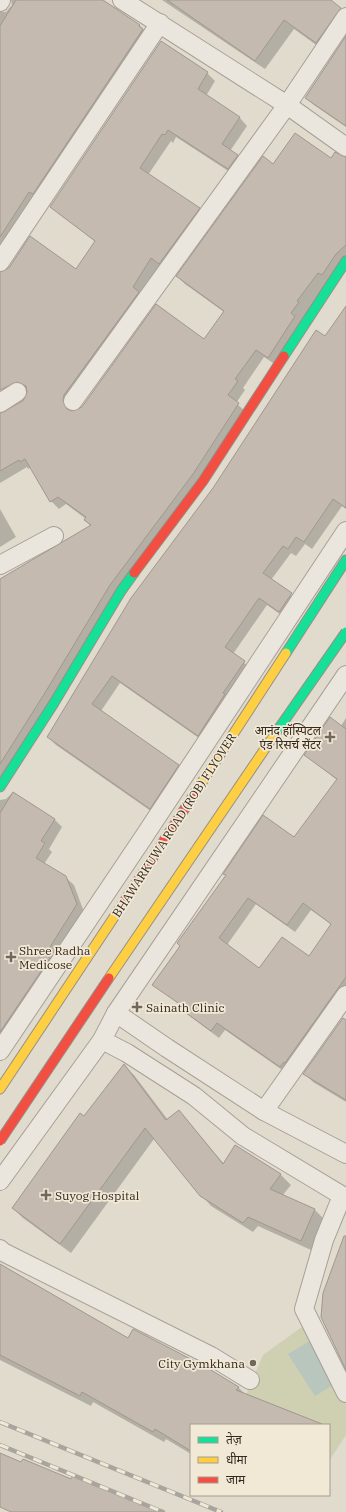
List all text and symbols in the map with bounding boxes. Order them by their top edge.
place label: आनंद हॉस्पिटल एंड रिसर्च सेंटर [255,723,322,752]
street label: BHAWARKUWA ROAD (ROB) FLYOVER [109,730,239,920]
marker: आनंद हॉस्पिटल एंड रिसर्च सेंटर [324,731,336,743]
place label: Shree Radha Medicose [19,943,91,972]
marker: Shree Radha Medicose [6,952,16,962]
place label: Sainath Clinic [146,1000,225,1015]
marker: Sainath Clinic [131,1001,143,1013]
place label: Suyog Hospital [55,1188,140,1203]
marker: Suyog Hospital [40,1189,52,1201]
place label: City Gymkhana [158,1356,245,1371]
marker: City Gymkhana [248,1358,258,1368]
legend [190,1424,330,1496]
text: तेज़ [226,1432,243,1447]
text: धीमा [226,1452,248,1467]
text: जाम [226,1472,246,1487]

